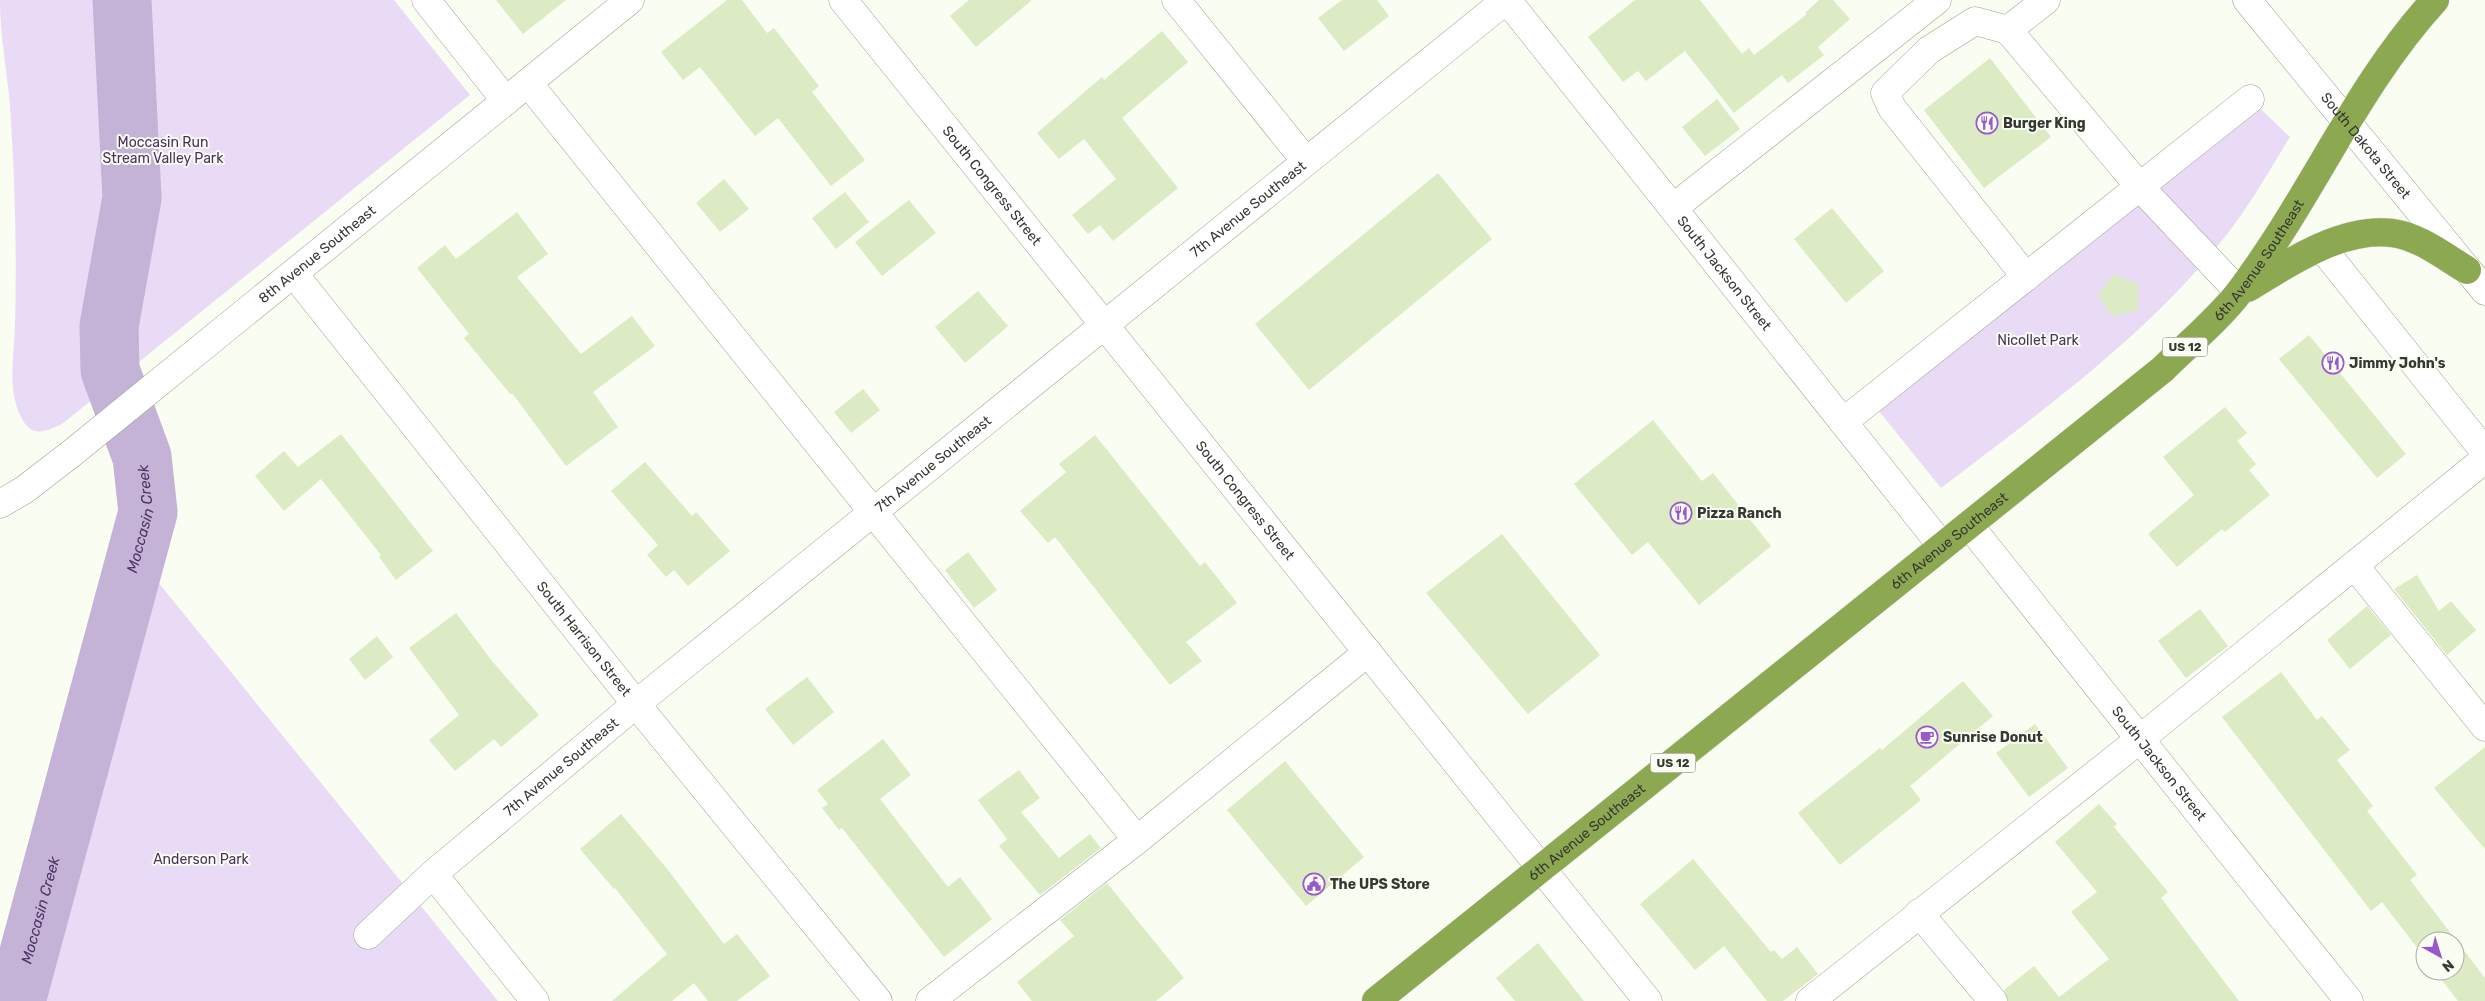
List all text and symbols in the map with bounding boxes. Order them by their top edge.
street label: South Dakota Street [2317,89,2414,203]
restaurant icon: Burger King [1975,111,1999,135]
place label: Burger King [2003,115,2086,132]
street label: South Congress Street [939,123,1045,249]
park label: Moccasin Run Stream Valley Park [103,134,224,167]
street label: 7th Avenue Southeast [1187,157,1310,261]
street label: 6th Avenue Southeast [2210,196,2308,325]
street label: 8th Avenue Southeast [255,202,380,307]
street label: South Jackson Street [1673,213,1775,334]
park label: Nicollet Park [1997,332,2080,349]
road number: US 12 [2162,338,2208,357]
restaurant icon: Jimmy John's [2321,351,2345,375]
place label: Jimmy John's [2349,355,2446,372]
street label: 7th Avenue Southeast [872,412,995,516]
street label: South Congress Street [1192,438,1298,564]
water label: Moccasin Creek [123,463,158,575]
street label: 6th Avenue Southeast [1887,489,2012,593]
restaurant icon: Pizza Ranch [1669,501,1693,525]
place label: Pizza Ranch [1697,505,1782,522]
street label: South Harrison Street [533,578,635,700]
street label: South Jackson Street [2108,703,2210,825]
street label: 7th Avenue Southeast [501,714,622,820]
cafe icon: Sunrise Donut [1915,725,1939,749]
place label: Sunrise Donut [1943,729,2043,746]
road number: US 12 [1650,754,1696,772]
street label: 6th Avenue Southeast [1525,780,1649,884]
park label: Anderson Park [153,851,250,868]
water label: Moccasin Creek [17,854,64,966]
public building icon: The UPS Store [1302,872,1326,896]
place label: The UPS Store [1330,876,1430,893]
north arrow [2415,931,2465,981]
text: N [2439,956,2457,975]

